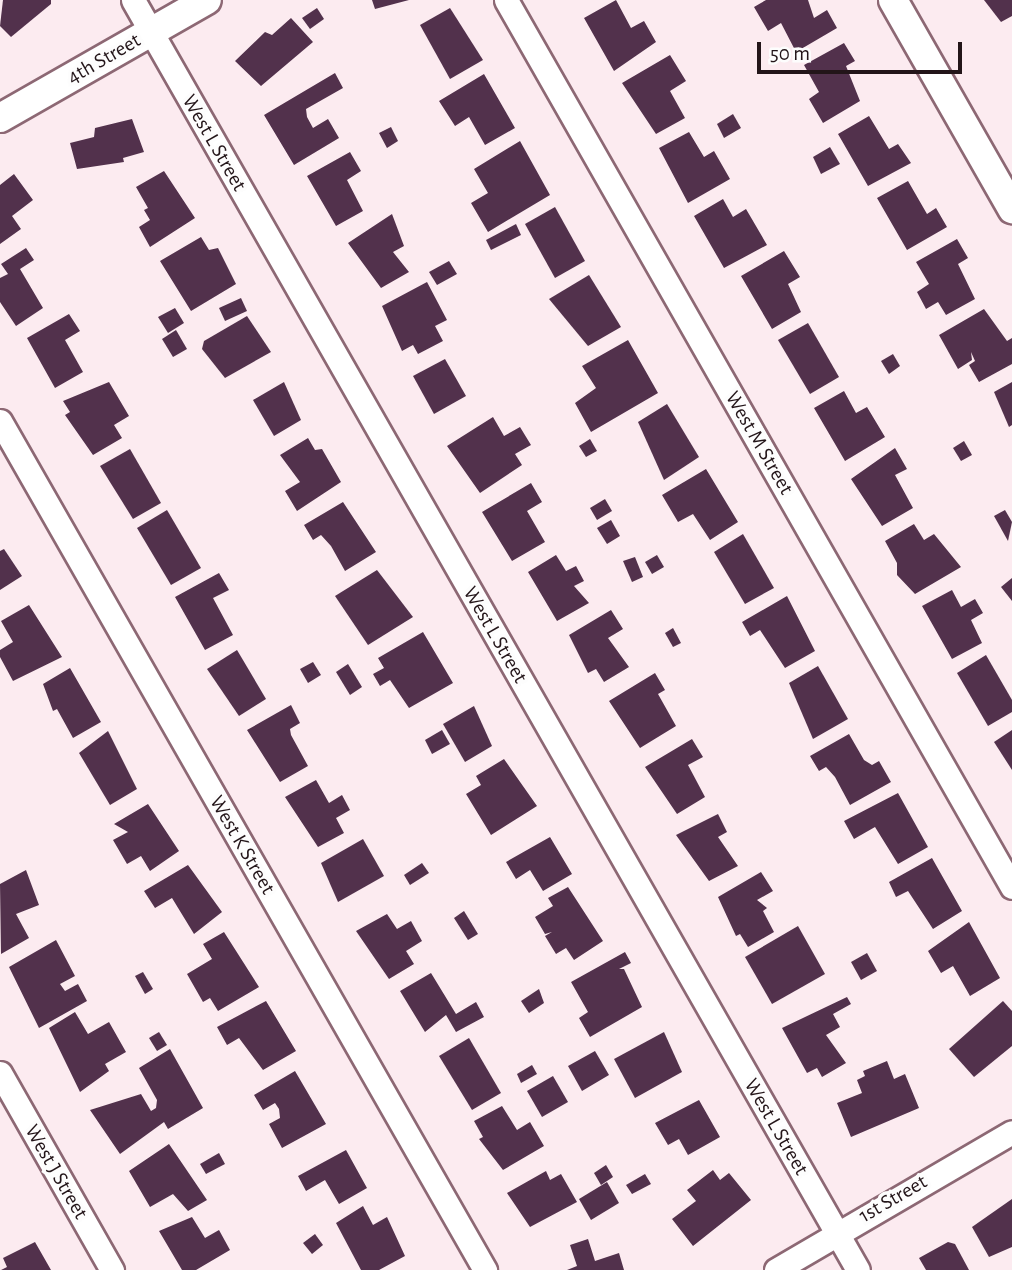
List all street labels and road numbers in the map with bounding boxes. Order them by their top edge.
street label: 4th Street [63,28,145,90]
street label: West L Street [176,90,252,196]
street label: West M Street [719,387,799,499]
street label: West L Street [457,582,533,688]
street label: West K Street [204,791,280,899]
street label: West L Street [738,1074,814,1180]
street label: West J Street [19,1120,93,1224]
street label: 1st Street [854,1169,932,1229]

